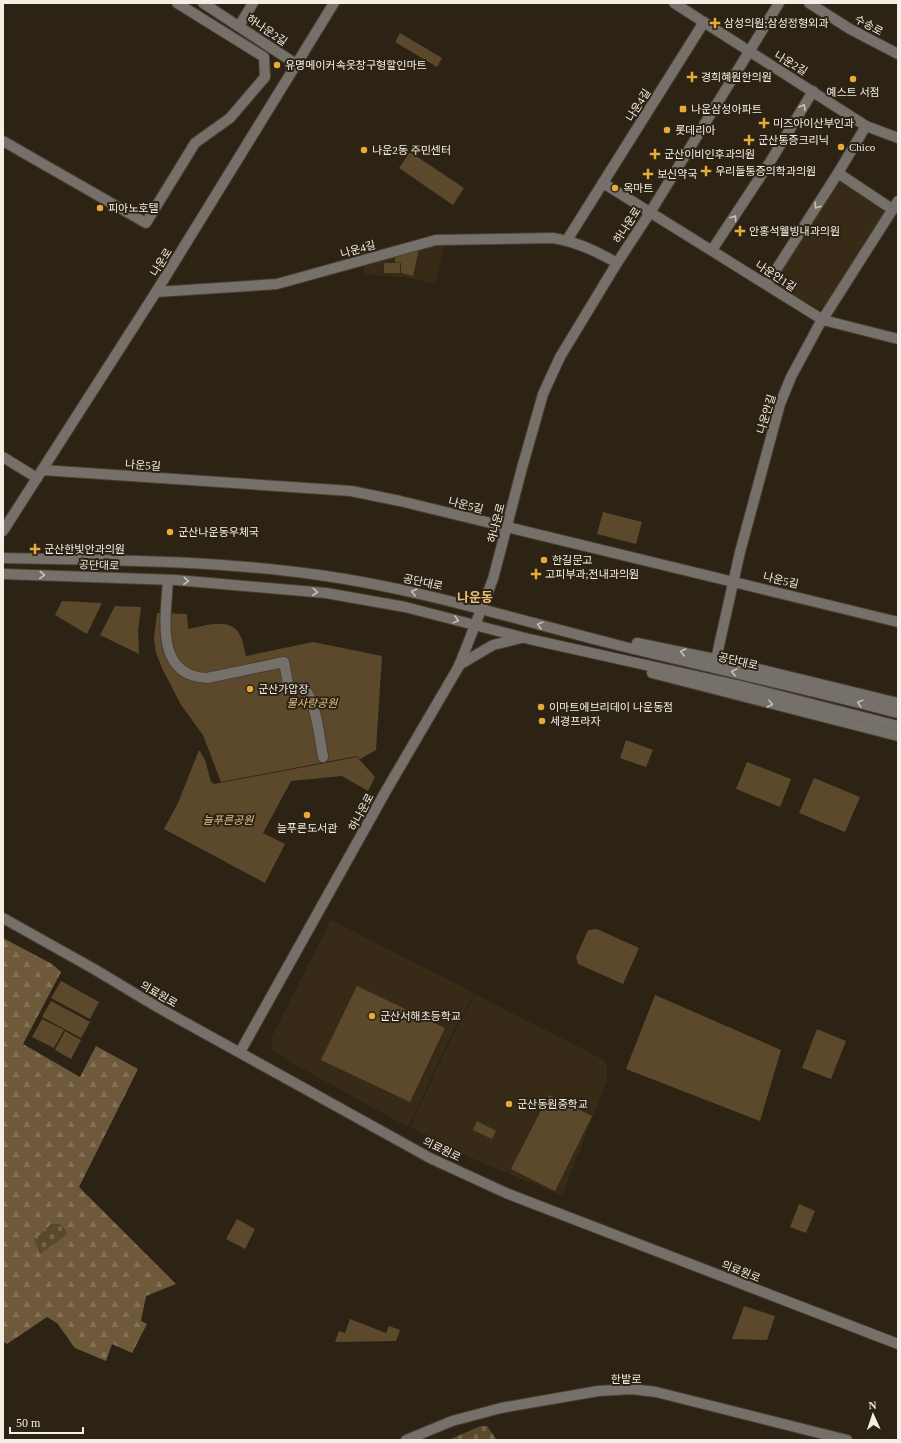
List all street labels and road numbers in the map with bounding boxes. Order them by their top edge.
street label: 하나운2길 [245,12,289,48]
street label: 수송로 [853,12,885,38]
street label: 나운2길 [773,49,809,77]
street label: 나운4길 [623,87,653,123]
street label: 하나운로 [611,205,643,245]
street label: 나운4길 [339,238,377,260]
street label: 나운로 [148,246,174,278]
street label: 나운안1길 [753,258,799,294]
street label: 나운안길 [754,393,778,435]
street label: 나운5길 [125,458,161,472]
street label: 나운5길 [447,495,485,515]
street label: 하나운로 [485,502,507,544]
street label: 공단대로 [79,558,119,572]
street label: 나운5길 [762,570,800,590]
street label: 공단대로 [402,572,444,592]
street label: 공단대로 [717,651,759,671]
street label: 하나운로 [346,791,376,833]
street label: 의료원로 [138,979,180,1009]
street label: 의료원로 [421,1135,463,1163]
street label: 의료원로 [720,1258,762,1284]
street label: 한밭로 [611,1373,641,1385]

